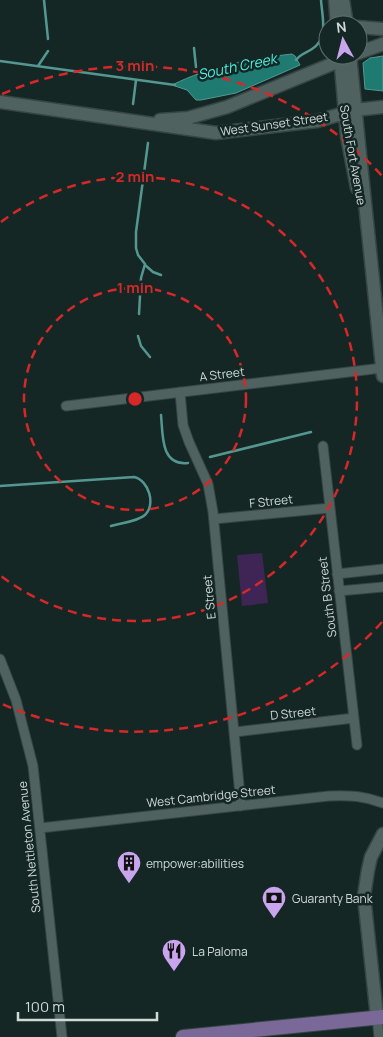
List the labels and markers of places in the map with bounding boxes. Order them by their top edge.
centre of rings [126,390,144,408]
building icon: empower:abilities [116,850,142,884]
place label: empower:abilities [146,855,244,872]
bank icon: Guaranty Bank [261,885,287,919]
place label: Guaranty Bank [292,890,374,907]
restaurant icon: La Paloma [161,938,187,972]
place label: La Paloma [192,943,248,960]

